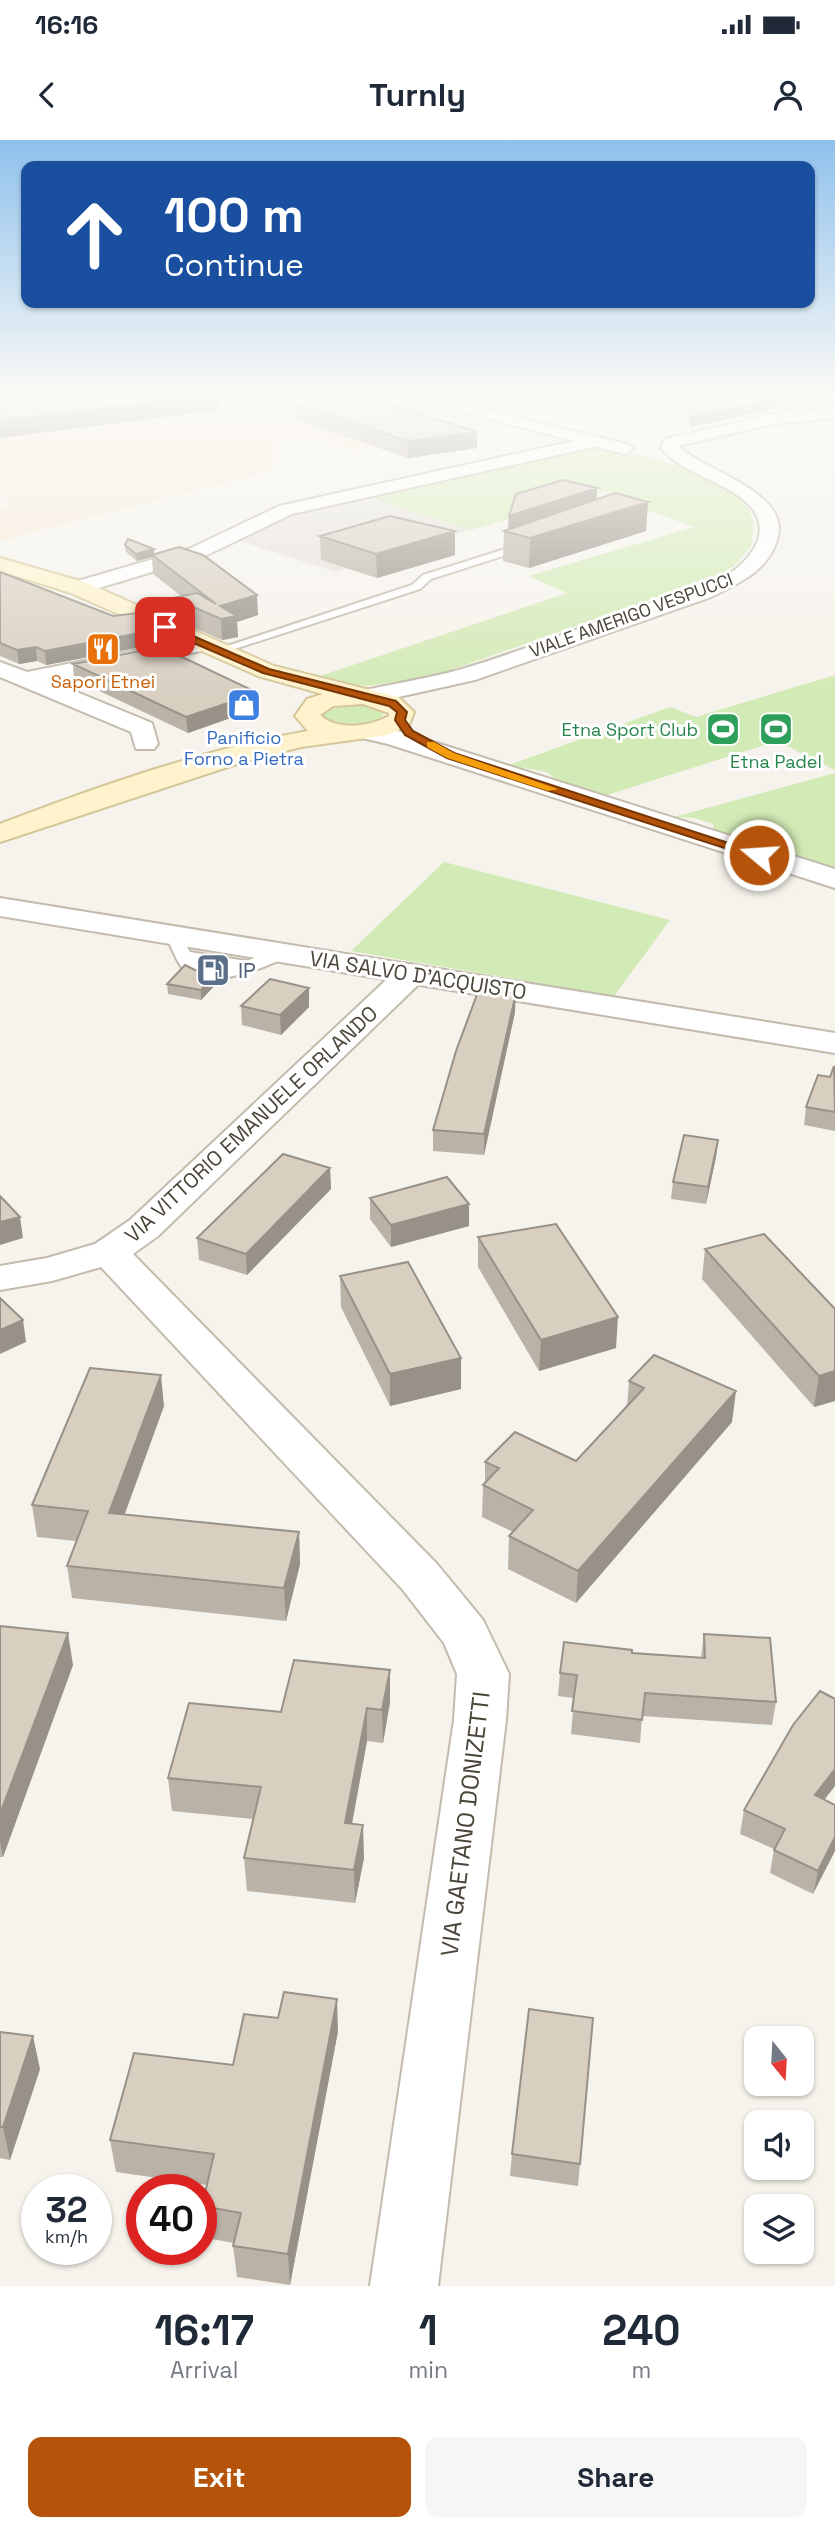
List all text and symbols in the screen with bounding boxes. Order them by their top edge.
text: 16:16 [35,8,98,42]
text: Turnly [369,75,466,115]
icon: back [28,76,66,114]
icon: person [769,76,807,114]
text: 100 m [164,184,304,246]
icon: ahead [49,189,140,280]
text: Continue [164,245,304,285]
street label: VIALE AMERIGO VESPUCCI [526,567,736,663]
pin [135,597,195,657]
icon: arrive [146,608,184,646]
restaurant icon: Sapori Etnei [84,630,122,668]
place label: Sapori Etnei [51,670,155,693]
shop icon: Panificio Forno a Pietra [225,686,263,724]
sports icon: Etna Sport Club [704,710,742,748]
sports icon: Etna Padel [757,710,795,748]
place label: Etna Sport Club [562,718,698,741]
place label: Panificio Forno a Pietra [184,726,304,770]
place label: Etna Padel [730,750,822,773]
position arrow [722,818,796,892]
street label: VIA SALVO D'ACQUISTO [308,945,528,1005]
fuel station icon: IP [194,951,232,989]
place label: IP [238,957,256,984]
street label: VIA VITTORIO EMANUELE ORLANDO [119,1000,383,1248]
street label: VIA GAETANO DONIZETTI [433,1690,497,1958]
north arrow [744,2026,814,2096]
map controls [744,2026,814,2264]
button: sound [744,2110,814,2180]
speed limit sign: 40 [126,2174,217,2265]
text: 32 [45,2188,88,2232]
button: layers [744,2194,814,2264]
text: km/h [45,2225,88,2248]
text: 16:17 [154,2304,254,2357]
text: 1 [419,2304,438,2357]
text: 240 [602,2304,681,2357]
text: Arrival [170,2355,238,2385]
text: min [408,2355,448,2385]
text: m [632,2355,651,2385]
button: Exit [28,2437,411,2517]
button: Share [425,2437,807,2517]

